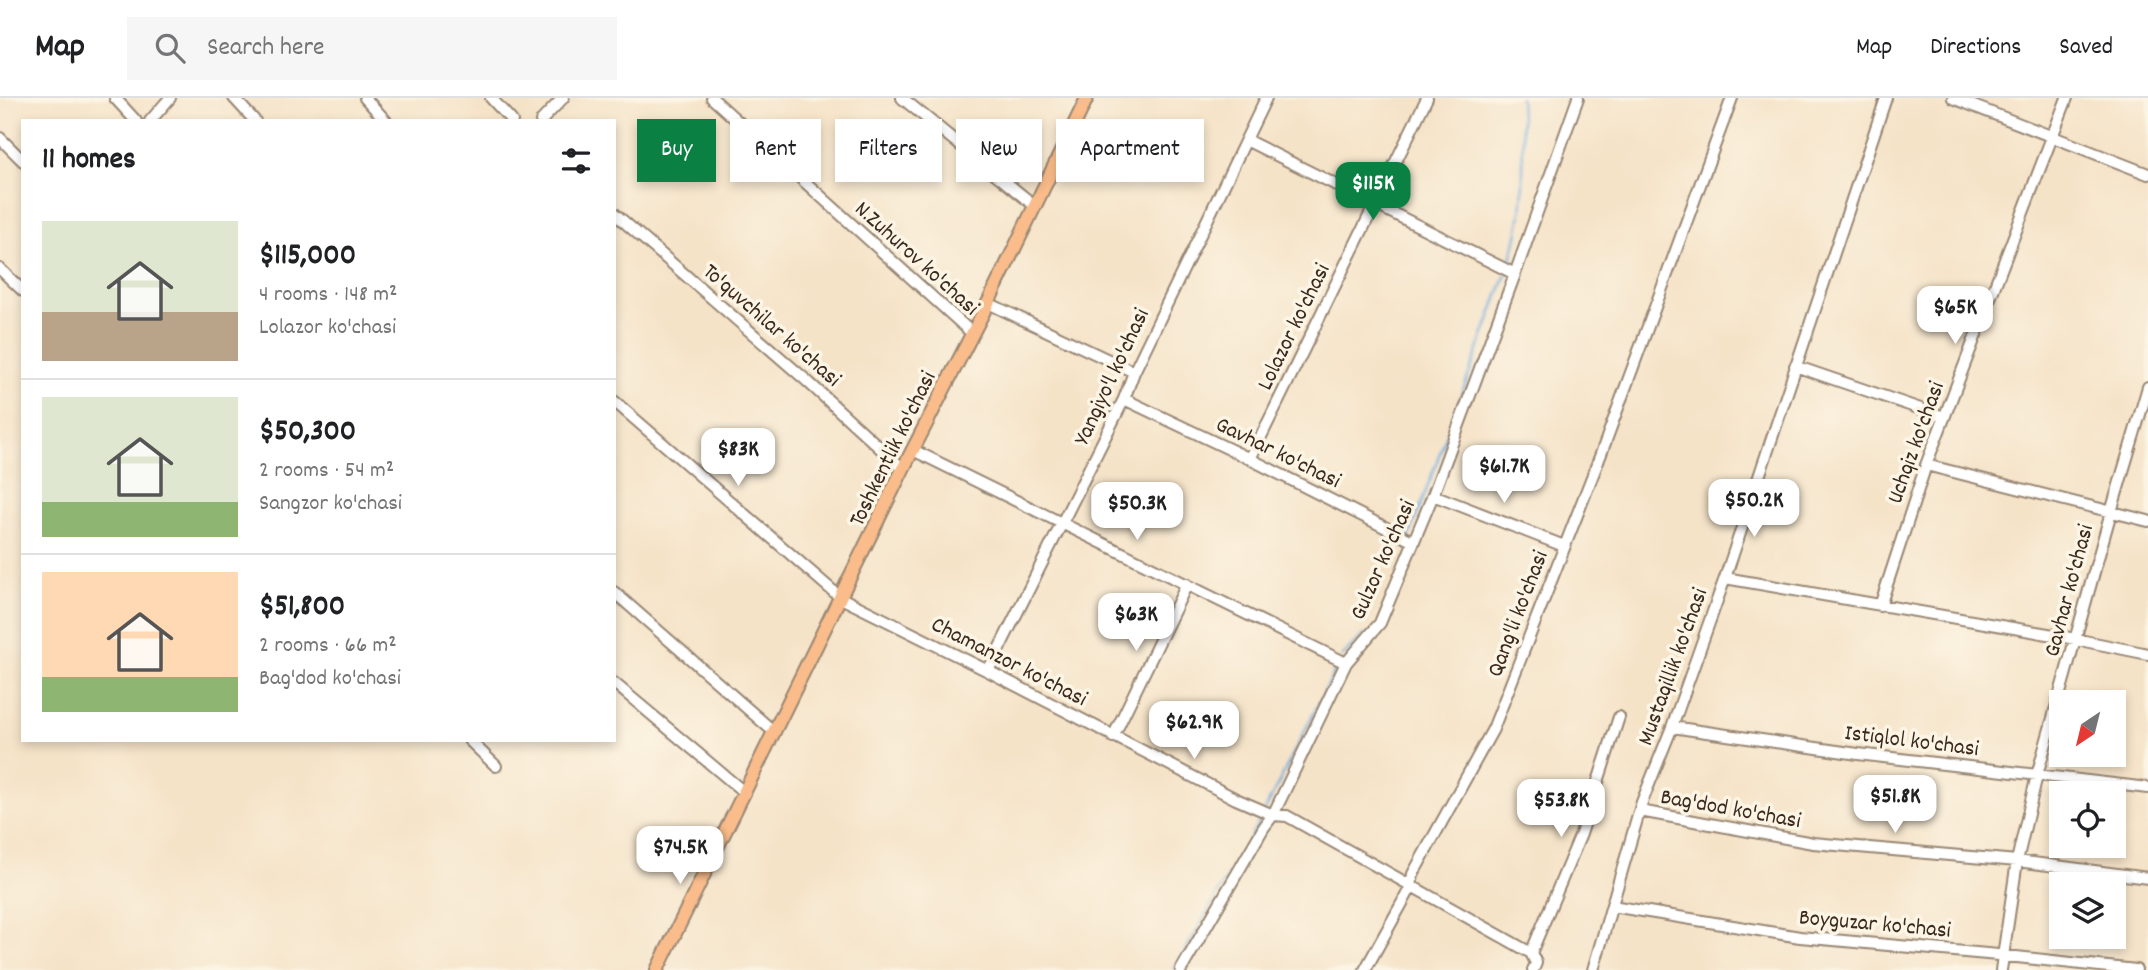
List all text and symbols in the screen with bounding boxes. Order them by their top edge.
search box [127,17,617,80]
text: Map [35,25,85,72]
icon: search [151,29,189,67]
text: Search here [207,30,325,67]
text: Map [1856,31,1892,65]
text: Directions [1930,31,2021,65]
text: Saved [2059,31,2113,65]
chip: Buy [637,119,716,182]
chip: Rent [730,119,821,182]
chip: Filters [835,119,942,182]
chip: New [956,119,1042,182]
chip: Apartment [1056,119,1204,182]
text: 11 homes [42,140,136,183]
icon: filters [557,142,595,180]
pin: $115K [1324,162,1422,222]
text: $115K [1351,168,1395,201]
street label: N.Zuhurov ko'chasi [846,194,985,325]
text: $115,000 [259,236,356,279]
icon: home [98,249,182,333]
street label: To'quvchilar ko'chasi [694,257,847,396]
street label: Lolazor ko'chasi [1250,259,1340,396]
text: 4 rooms · 148 m² [259,279,397,312]
pin: $65K [1914,286,1996,346]
text: $65K [1933,292,1977,325]
street label: Yangiyo'l ko'chasi [1067,304,1159,451]
text: Lolazor ko'chasi [259,312,396,345]
street label: Toshkentlik ko'chasi [842,366,946,533]
street label: Uchqiz ko'chasi [1880,377,1955,509]
street label: Gavhar ko'chasi [1209,410,1346,499]
text: $50,300 [259,412,356,455]
icon: home [98,425,182,509]
pin: $83K [697,428,779,488]
text: $83K [717,434,759,467]
pin: $61.7K [1447,446,1561,505]
text: $61.7K [1478,451,1530,484]
text: 2 rooms · 54 m² [259,455,394,488]
pin: $50.2K [1697,480,1811,539]
pin: $50.3K [1080,482,1194,542]
text: $50.2K [1724,485,1784,518]
text: Sangzor ko'chasi [259,488,402,521]
text: $50.3K [1107,488,1167,521]
street label: Gulzor ko'chasi [1343,495,1425,626]
street label: Gavhar ko'chasi [2037,521,2104,661]
street label: Qang'li ko'chasi [1480,546,1559,682]
street label: Mustaqillik ko'chasi [1631,584,1718,751]
text: $51,800 [259,587,345,630]
pin: $63K [1095,594,1177,653]
text: $63K [1114,599,1158,632]
icon: home [98,600,182,684]
street label: Chamanzor ko'chasi [925,610,1092,717]
text: 2 rooms · 66 m² [259,630,397,663]
text: Bag'dod ko'chasi [259,663,401,696]
north arrow [2049,690,2126,766]
map controls [2049,690,2126,949]
pin: $62.9K [1137,702,1251,761]
text: $62.9K [1165,707,1223,740]
street label: Istiqlol ko'chasi [1843,718,1981,767]
pin: $51.8K [1838,776,1952,835]
pin: $53.8K [1504,780,1618,839]
text: $51.8K [1869,781,1921,814]
button: locate [2049,781,2126,858]
street label: Bag'dod ko'chasi [1658,782,1803,839]
text: $53.8K [1533,785,1589,818]
pin: $74.5K [623,826,737,886]
text: $74.5K [652,832,708,865]
button: layers [2049,872,2126,949]
street label: Boyguzar ko'chasi [1797,902,1952,949]

